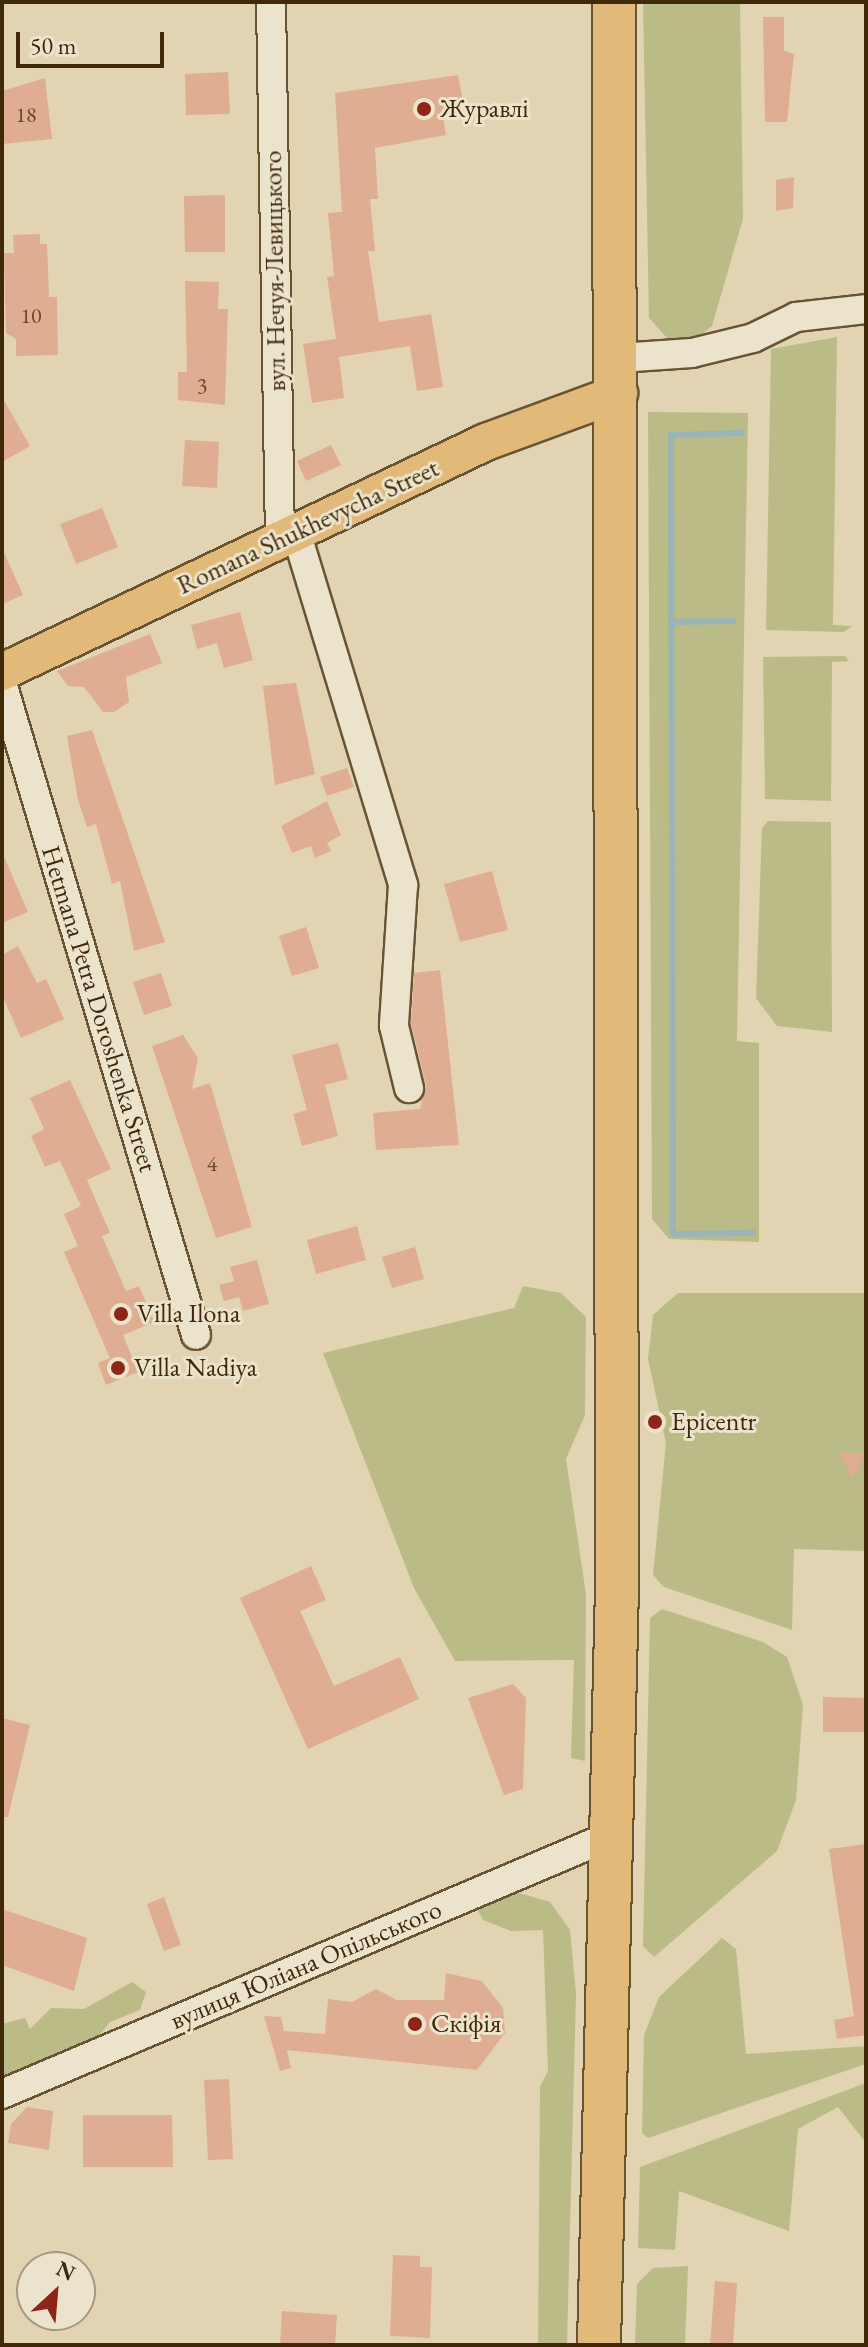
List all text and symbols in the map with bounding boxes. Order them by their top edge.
scale bar [20,16,168,66]
text: 50 m [30,30,77,61]
place label: Журавлі [440,93,529,125]
marker: Журавлі [415,100,433,118]
house number: 18 [15,102,37,128]
street label: вул. Нечуя-Левицького [257,150,293,392]
house number: 10 [20,303,42,329]
house number: 3 [197,373,207,399]
street label: Romana Shukhevycha Street [172,453,444,601]
street label: Hetmana Petra Doroshenka Street [34,842,164,1176]
house number: 4 [207,1151,217,1177]
place label: Villa Ilona [137,1298,240,1330]
marker: Villa Ilona [112,1305,130,1323]
place label: Villa Nadiya [134,1352,257,1384]
marker: Villa Nadiya [109,1359,127,1377]
place label: Epicentr [671,1406,756,1438]
marker: Epicentr [646,1413,664,1431]
street label: вулиця Юліана Опільського [166,1894,446,2036]
place label: Скіфія [431,2008,501,2040]
marker: Скіфія [406,2015,424,2033]
north arrow [16,2251,96,2331]
text: N [52,2254,80,2288]

